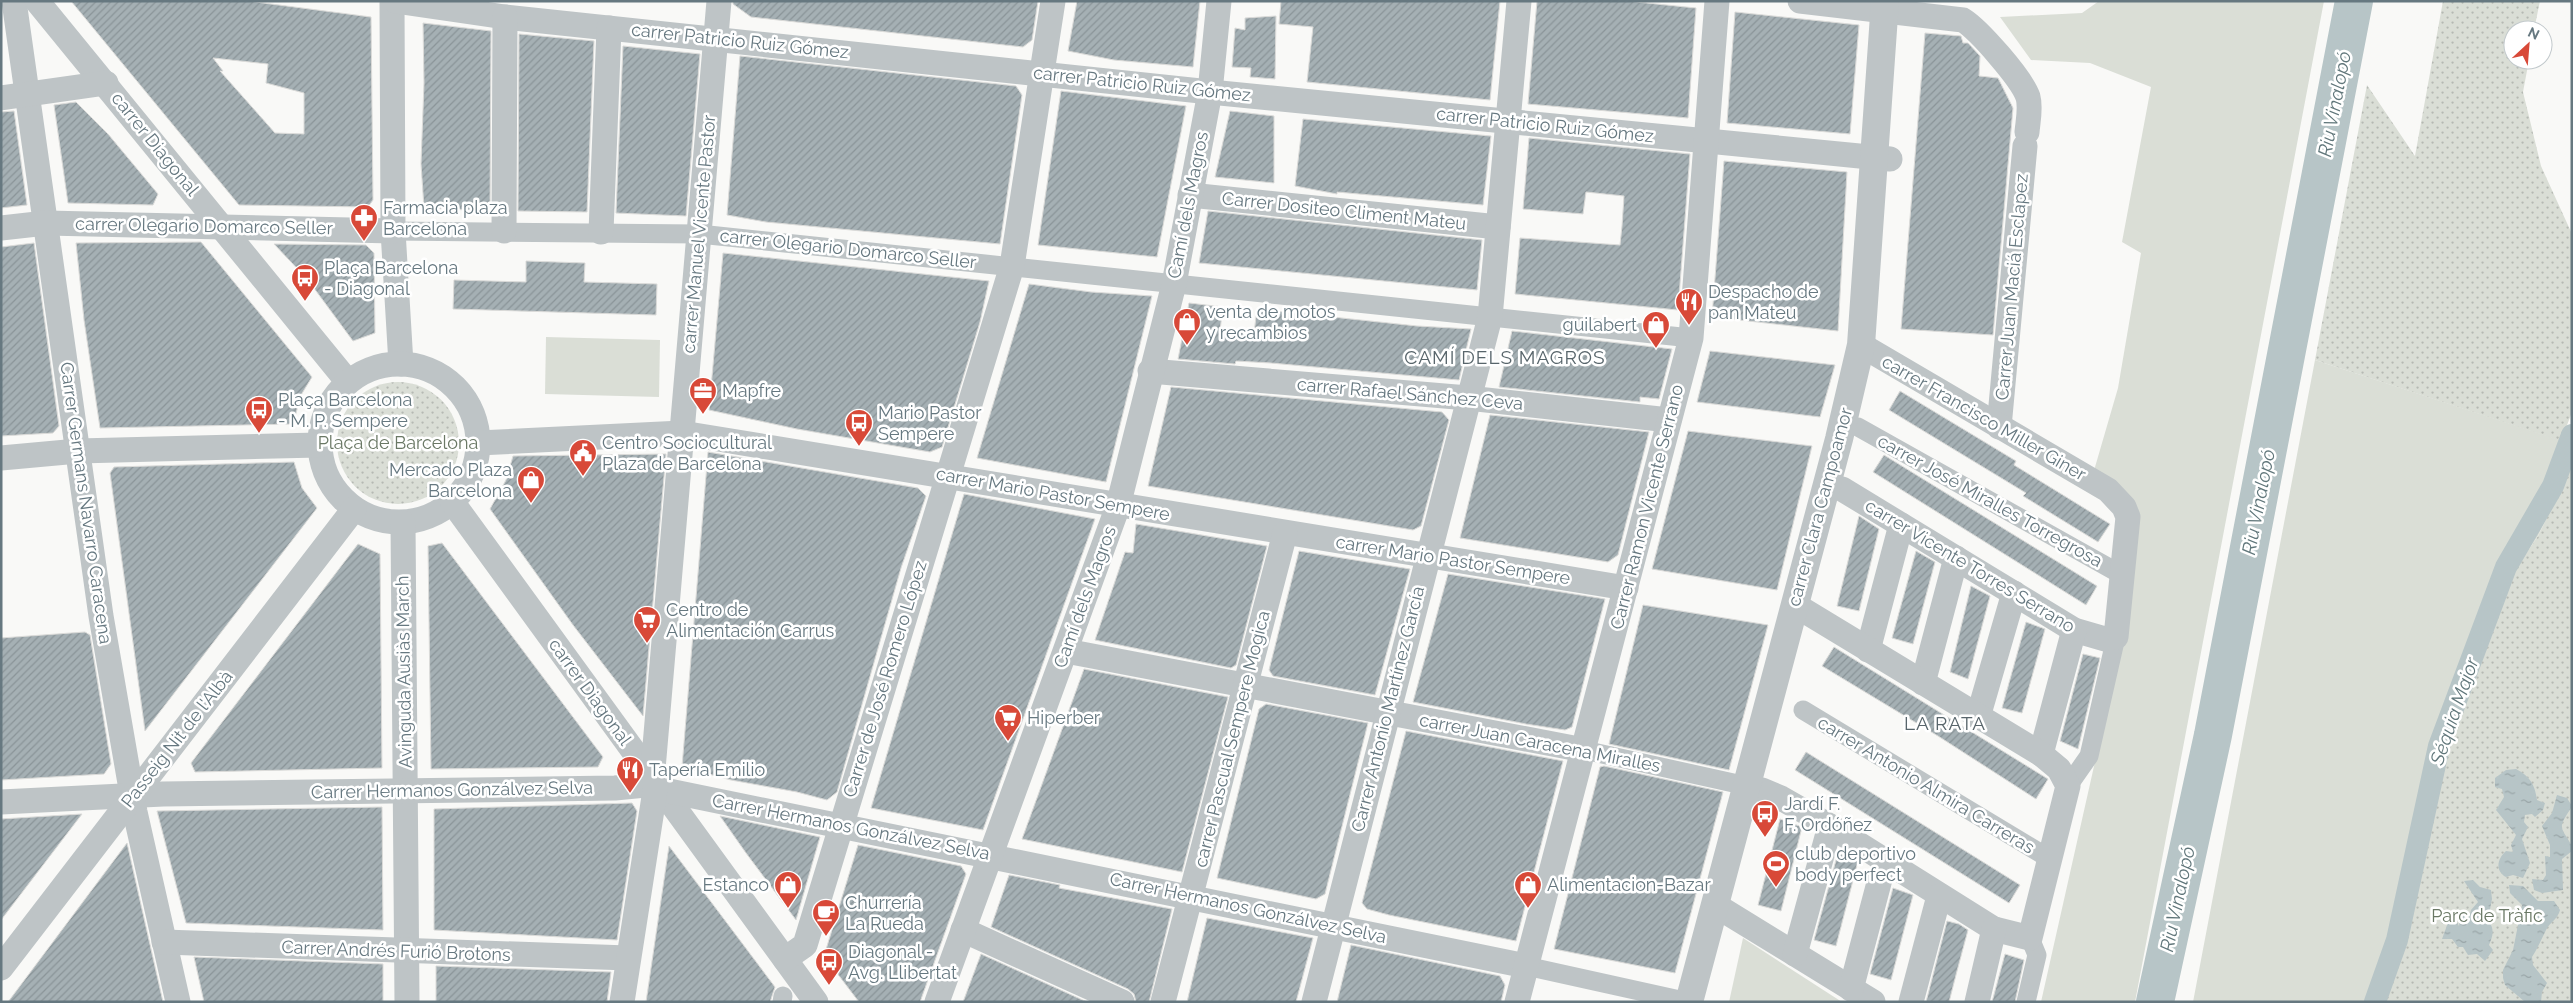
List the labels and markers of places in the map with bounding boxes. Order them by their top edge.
place label: Farmacia plaza Barcelona [383,197,508,239]
pharmacy icon: Farmacia plaza Barcelona [349,203,379,242]
place label: Plaça Barcelona - Diagonal [324,257,458,299]
bus stop icon: Plaça Barcelona - Diagonal [290,263,320,302]
place label: Despacho de pan Mateu [1708,281,1819,323]
restaurant icon: Despacho de pan Mateu [1674,287,1704,326]
place label: venta de motos y recambios [1206,301,1336,343]
shop icon: venta de motos y recambios [1172,307,1202,346]
shop icon: guilabert [1641,310,1671,349]
place label: guilabert [1563,314,1637,335]
office icon: Mapfre [688,376,718,415]
place label: Mapfre [722,380,781,401]
place label: Plaça Barcelona - M. P. Sempere [278,389,412,431]
bus stop icon: Plaça Barcelona - M. P. Sempere [244,395,274,434]
place label: Mario Pastor Sempere [878,402,982,444]
bus stop icon: Mario Pastor Sempere [844,408,874,447]
place label: Centro Sociocultural Plaza de Barcelona [602,432,772,474]
public building icon: Centro Sociocultural Plaza de Barcelona [568,438,598,477]
place label: Mercado Plaza Barcelona [389,459,512,501]
shop icon: Mercado Plaza Barcelona [516,465,546,504]
place label: Centro de Alimentación Carrus [666,599,834,641]
supermarket icon: Centro de Alimentación Carrus [632,605,662,644]
supermarket icon: Hiperber [993,703,1023,742]
place label: Hiperber [1027,707,1101,728]
restaurant icon: Tapería Emilio [615,755,645,794]
place label: Tapería Emilio [649,759,765,780]
place label: Jardí F. F. Ordóñez [1784,793,1872,835]
bus stop icon: Jardí F. F. Ordóñez [1750,799,1780,838]
place label: club deportivo body perfect [1795,843,1916,885]
sports icon: club deportivo body perfect [1761,849,1791,888]
shop icon: Estanco [773,870,803,909]
shop icon: Alimentacion-Bazar [1513,870,1543,909]
place label: Estanco [703,874,769,895]
place label: Alimentacion-Bazar [1547,874,1711,895]
place label: Churrería La Rueda [845,892,924,934]
cafe icon: Churrería La Rueda [811,898,841,937]
place label: Diagonal - Avg. Llibertat [848,941,957,983]
bus stop icon: Diagonal - Avg. Llibertat [814,947,844,986]

